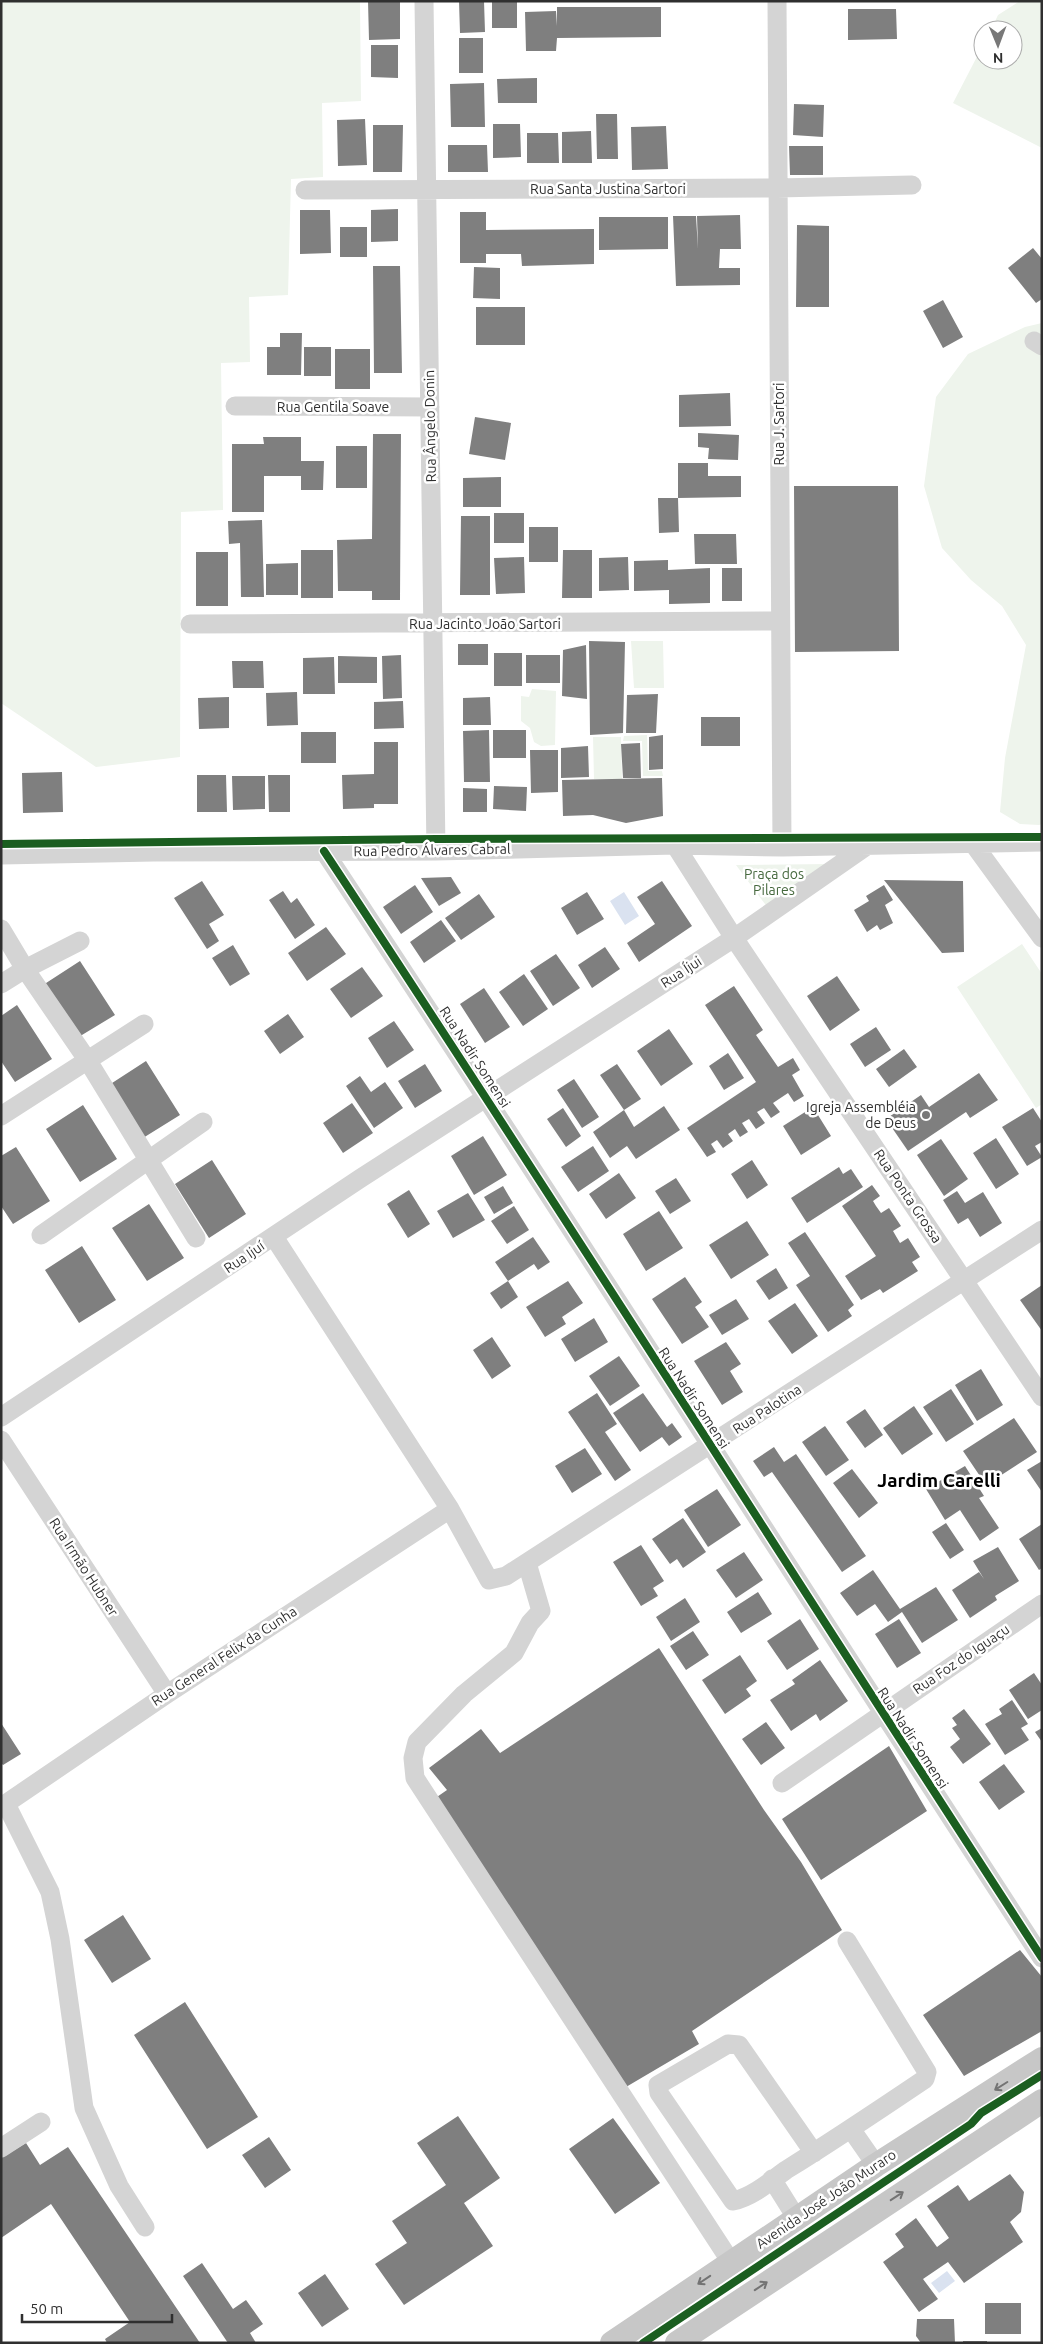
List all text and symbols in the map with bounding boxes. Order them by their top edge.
north arrow [973,20,1023,70]
text: N [993,50,1004,66]
street label: Rua Santa Justina Sartori [530,181,686,197]
street label: Rua Ângelo Donin [420,370,439,482]
street label: Rua J. Sartori [771,383,787,465]
street label: Rua Gentila Soave [277,399,389,415]
street label: Rua Jacinto João Sartori [409,616,561,632]
street label: Rua Pedro Álvares Cabral [353,840,511,859]
park label: Praça dos Pilares [744,866,804,898]
street label: Rua Íjui [657,952,704,991]
street label: Rua Nadir Somensi [436,1003,514,1111]
place label: Igreja Assembléia de Deus [806,1099,916,1131]
marker: Igreja Assembléia de Deus [920,1109,932,1121]
street label: Rua Ponta Grossa [871,1146,945,1246]
street label: Rua Ijuí [221,1237,268,1276]
street label: Rua Nadir Somensi [655,1344,733,1452]
street label: Rua Palotina [730,1381,804,1437]
district label: Jardim Carelli [877,1469,1001,1491]
street label: Rua Irmão Hubner [46,1515,122,1620]
street label: Rua General Felix da Cunha [148,1603,300,1709]
street label: Rua Foz do Iguaçu [910,1621,1012,1697]
street label: Rua Nadir Somensi [874,1684,952,1792]
one-way arrow [995,2081,1009,2091]
street label: Avenida José João Muraro [753,2146,899,2252]
one-way arrow [889,2191,903,2201]
one-way arrow [697,2275,711,2285]
one-way arrow [754,2281,768,2291]
scale bar [22,2292,172,2324]
text: 50 m [30,2300,63,2317]

